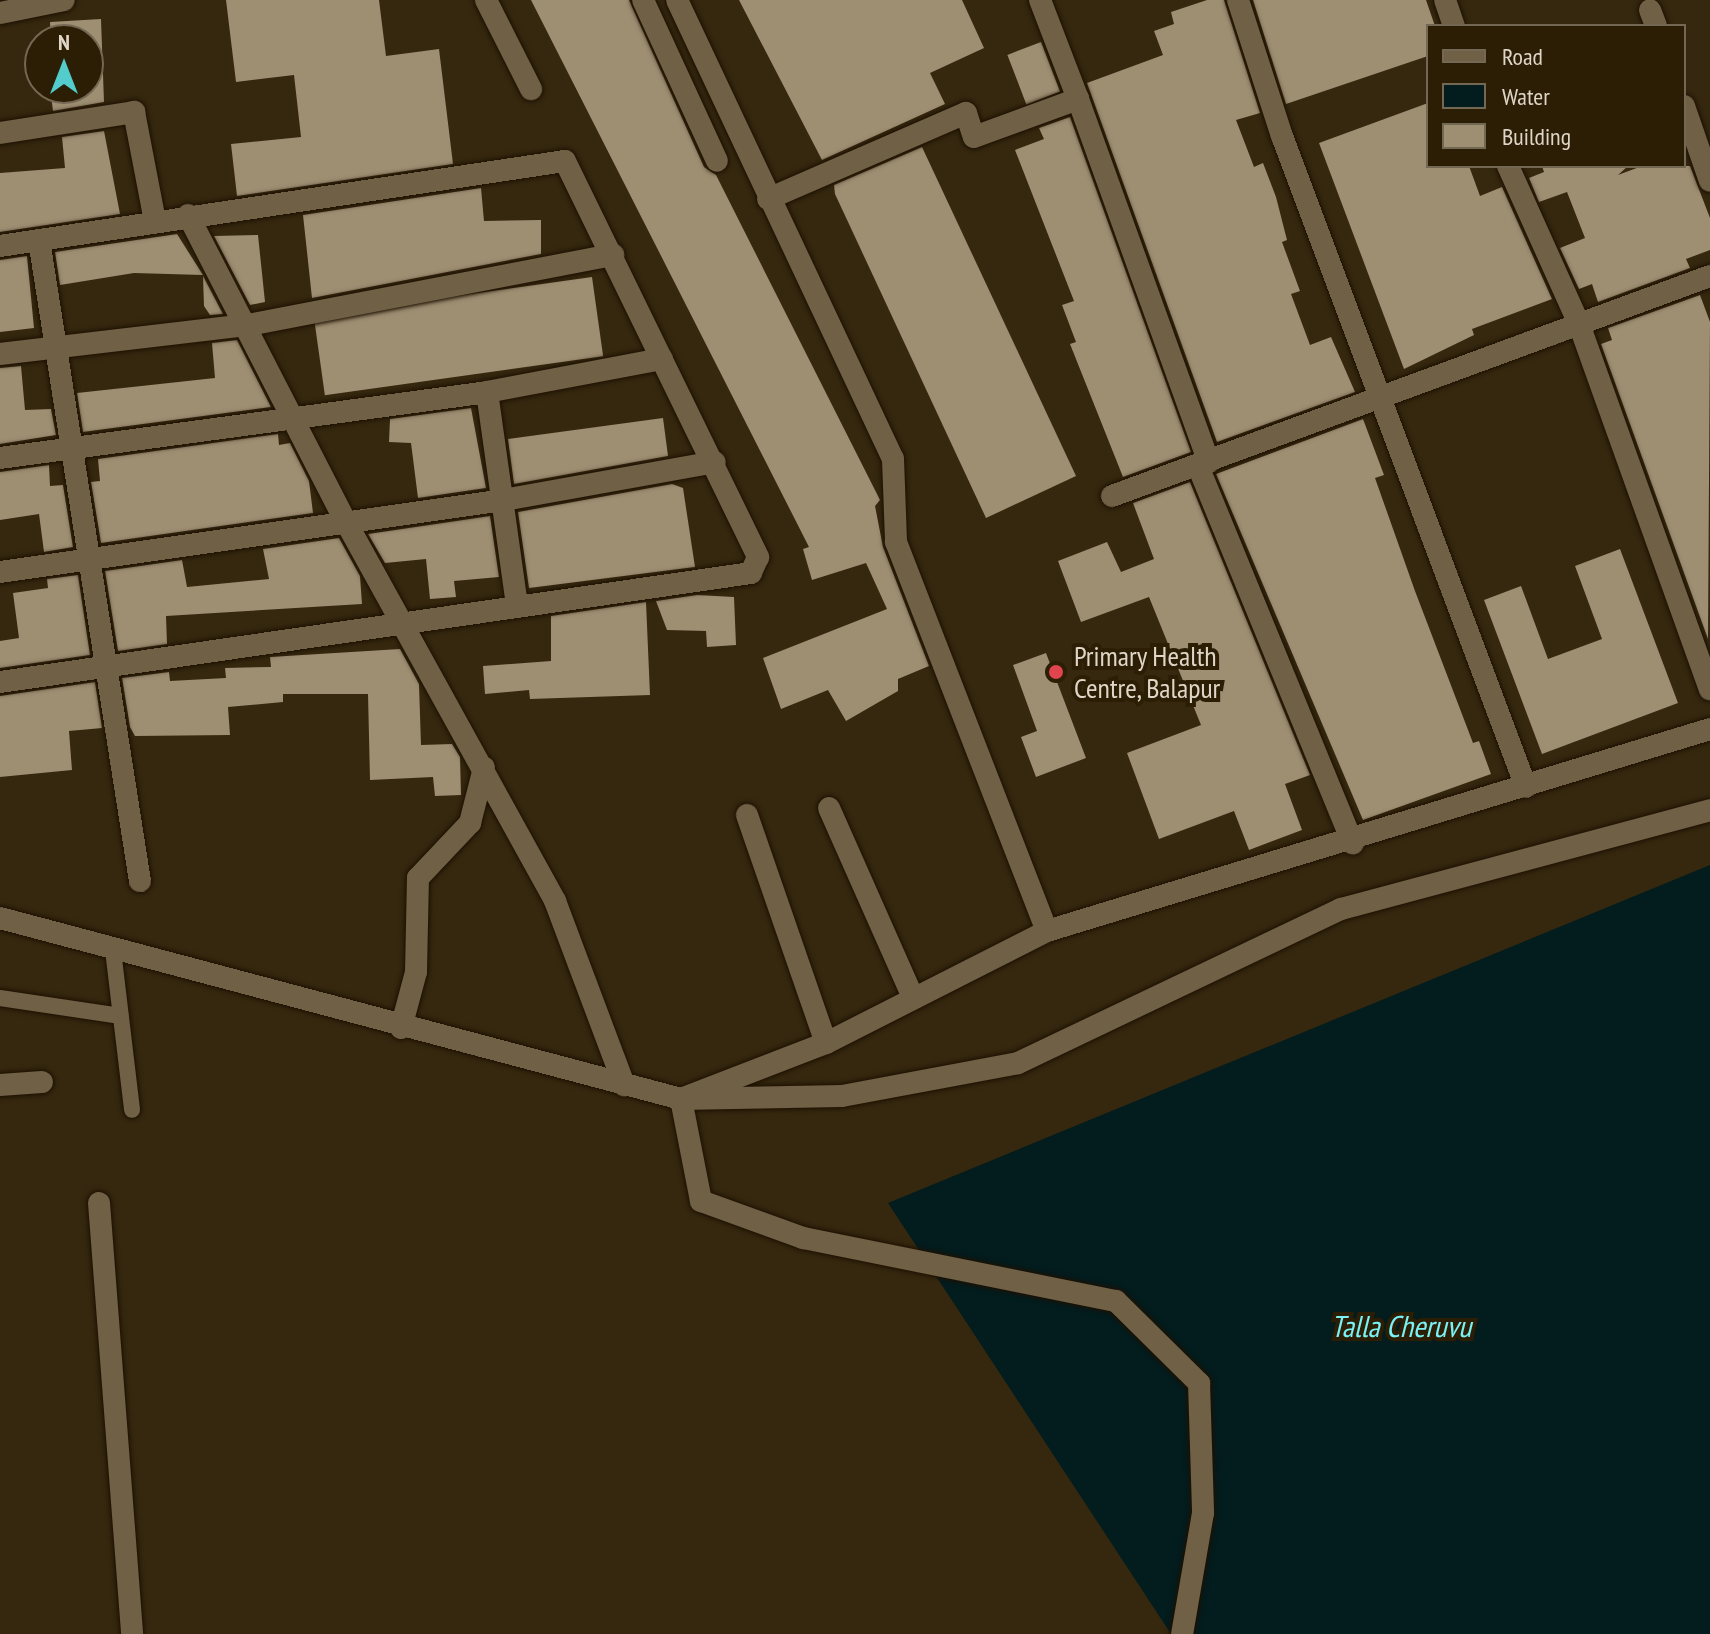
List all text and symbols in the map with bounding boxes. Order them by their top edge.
north arrow [24,24,104,104]
legend [1426,24,1686,168]
text: N [58,28,70,56]
text: Road [1502,41,1543,72]
text: Water [1502,81,1550,112]
text: Building [1502,121,1571,152]
place label: Primary Health Centre, Balapur [1074,639,1222,705]
marker: Primary Health Centre, Balapur [1045,661,1067,683]
water label: Talla Cheruvu [1331,1308,1471,1344]

